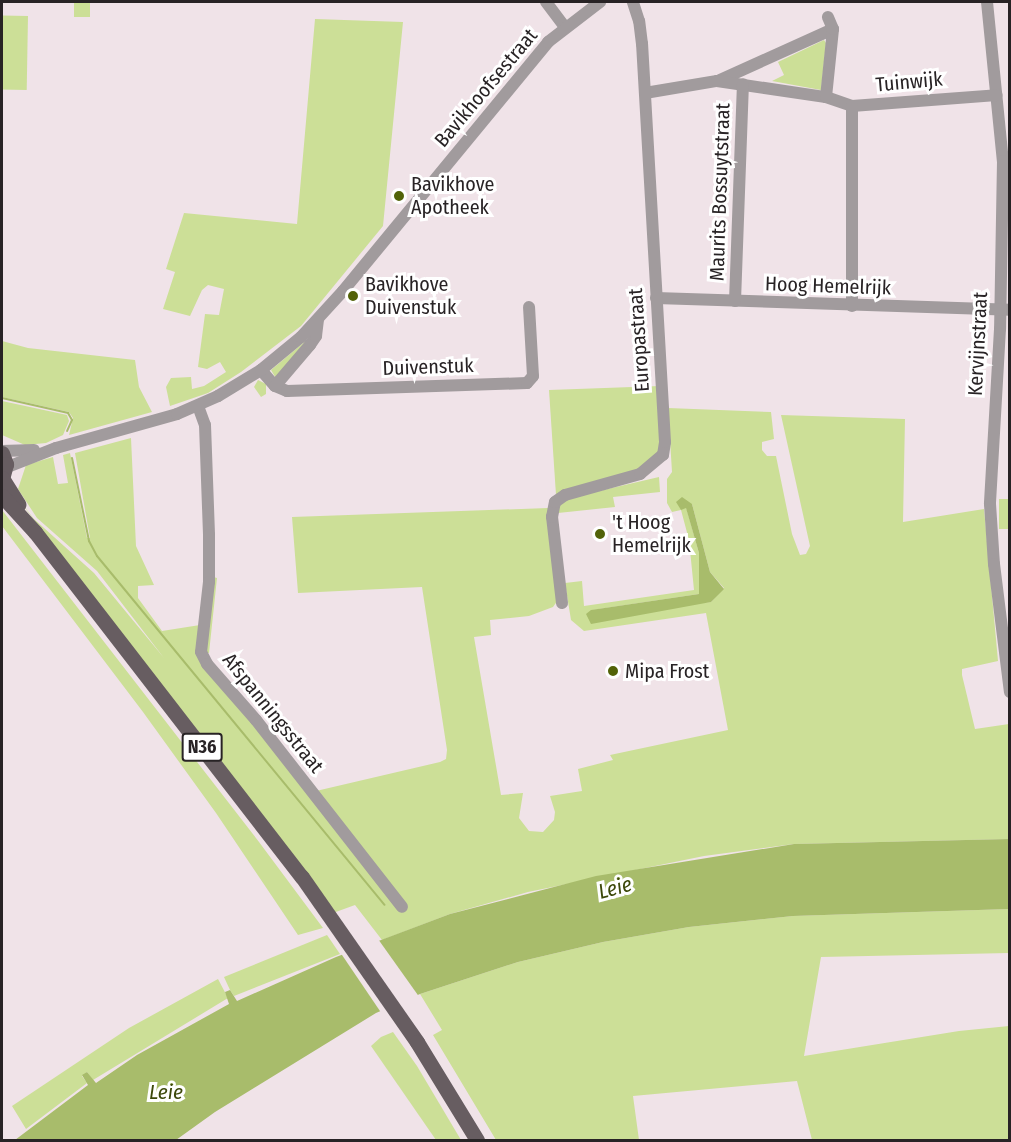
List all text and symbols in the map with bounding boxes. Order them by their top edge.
street label: Bavikhoofsestraat [429,24,543,152]
street label: Tuinwijk [875,67,943,97]
street label: Maurits Bossuytstraat [705,103,735,281]
place label: Bavikhove Apotheek [411,172,494,219]
marker: Bavikhove Apotheek [392,189,406,203]
place label: Bavikhove Duivenstuk [365,272,456,319]
street label: Hoog Hemelrijk [765,272,891,300]
street label: Europastraat [623,287,655,393]
marker: Bavikhove Duivenstuk [346,289,360,303]
street label: Kervijnstraat [963,291,993,397]
street label: Duivenstuk [382,353,474,381]
place label: 't Hoog Hemelrijk [612,510,691,557]
marker: 't Hoog Hemelrijk [593,527,607,541]
street label: Afspanningsstraat [217,648,329,778]
place label: Mipa Frost [625,659,709,683]
marker: Mipa Frost [606,664,620,678]
road number: N36 [181,732,223,762]
water label: Leie [595,871,635,905]
water label: Leie [149,1079,183,1105]

